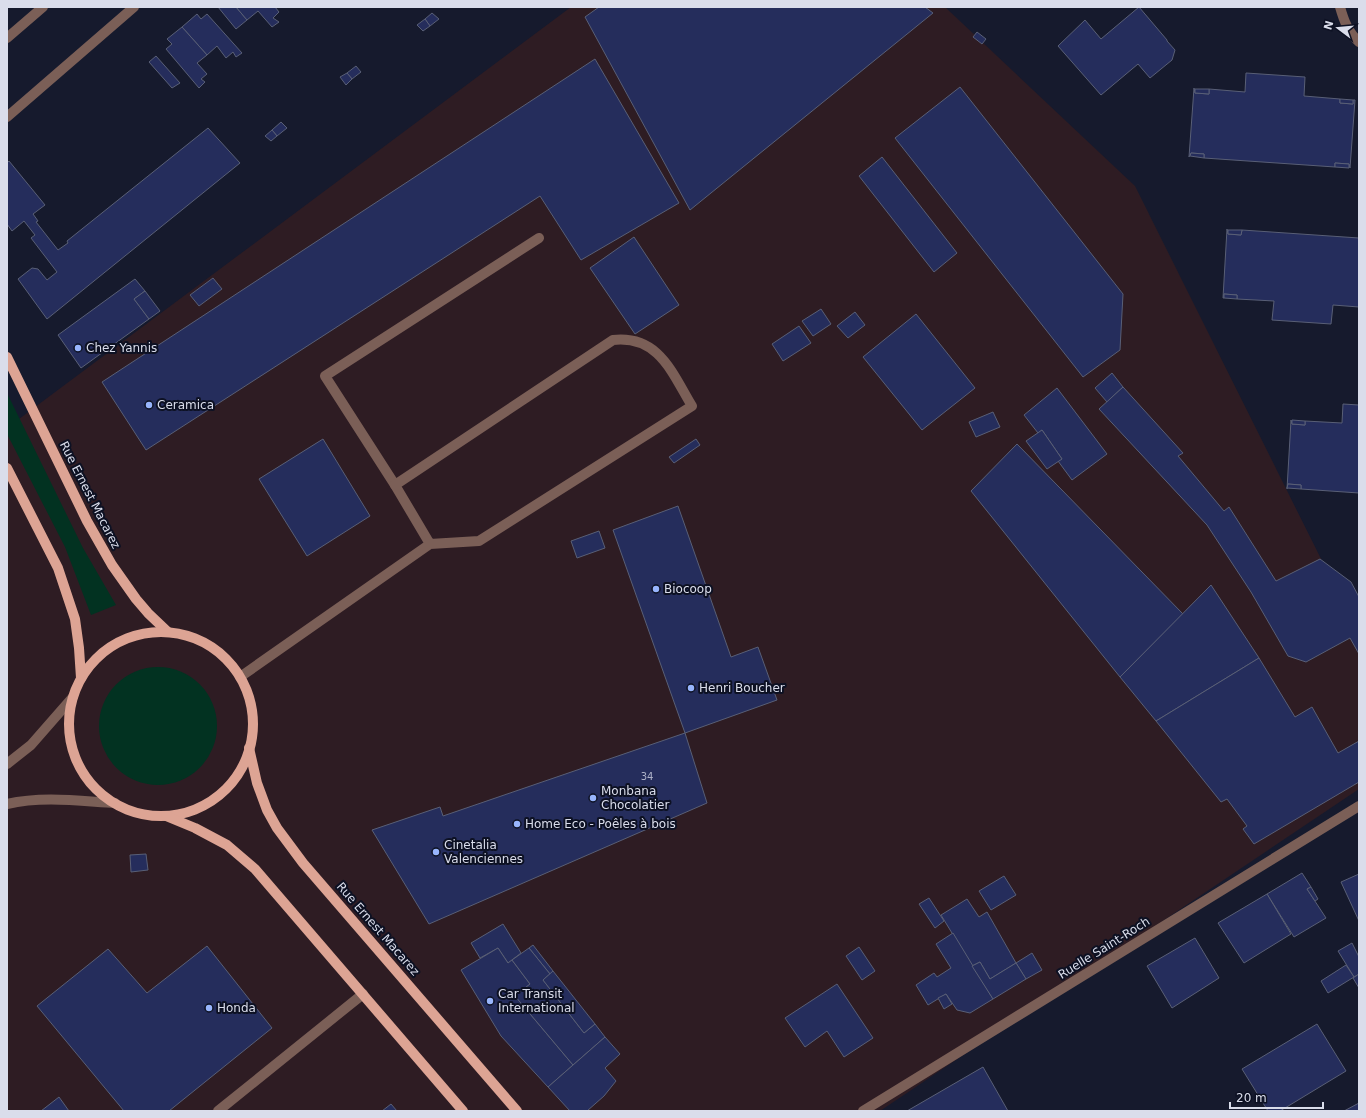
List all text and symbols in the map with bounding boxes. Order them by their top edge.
north arrow [1318,8,1358,48]
text: N [1321,19,1336,32]
place label: Chez Yannis [86,341,157,355]
marker: Chez Yannis [73,343,83,353]
place label: Ceramica [157,398,214,412]
marker: Ceramica [144,400,154,410]
street label: Rue Ernest Macarez [57,439,123,551]
place label: Biocoop [664,582,712,596]
marker: Biocoop [651,584,661,594]
place label: Henri Boucher [699,681,785,695]
marker: Henri Boucher [686,683,696,693]
house number: 34 [641,771,653,782]
place label: Monbana Chocolatier [601,784,669,812]
marker: Monbana Chocolatier [588,793,598,803]
place label: Home Eco - Poêles à bois [525,817,676,831]
marker: Home Eco - Poêles à bois [512,819,522,829]
place label: Cinetalia Valenciennes [444,838,523,866]
marker: Cinetalia Valenciennes [431,847,441,857]
street label: Rue Ernest Macarez [334,880,422,978]
street label: Ruelle Saint-Roch [1056,914,1152,982]
place label: Car Transit International [498,987,575,1015]
marker: Car Transit International [485,996,495,1006]
place label: Honda [217,1001,256,1015]
marker: Honda [204,1003,214,1013]
scale bar [1230,1084,1323,1110]
text: 20 m [1236,1091,1267,1105]

